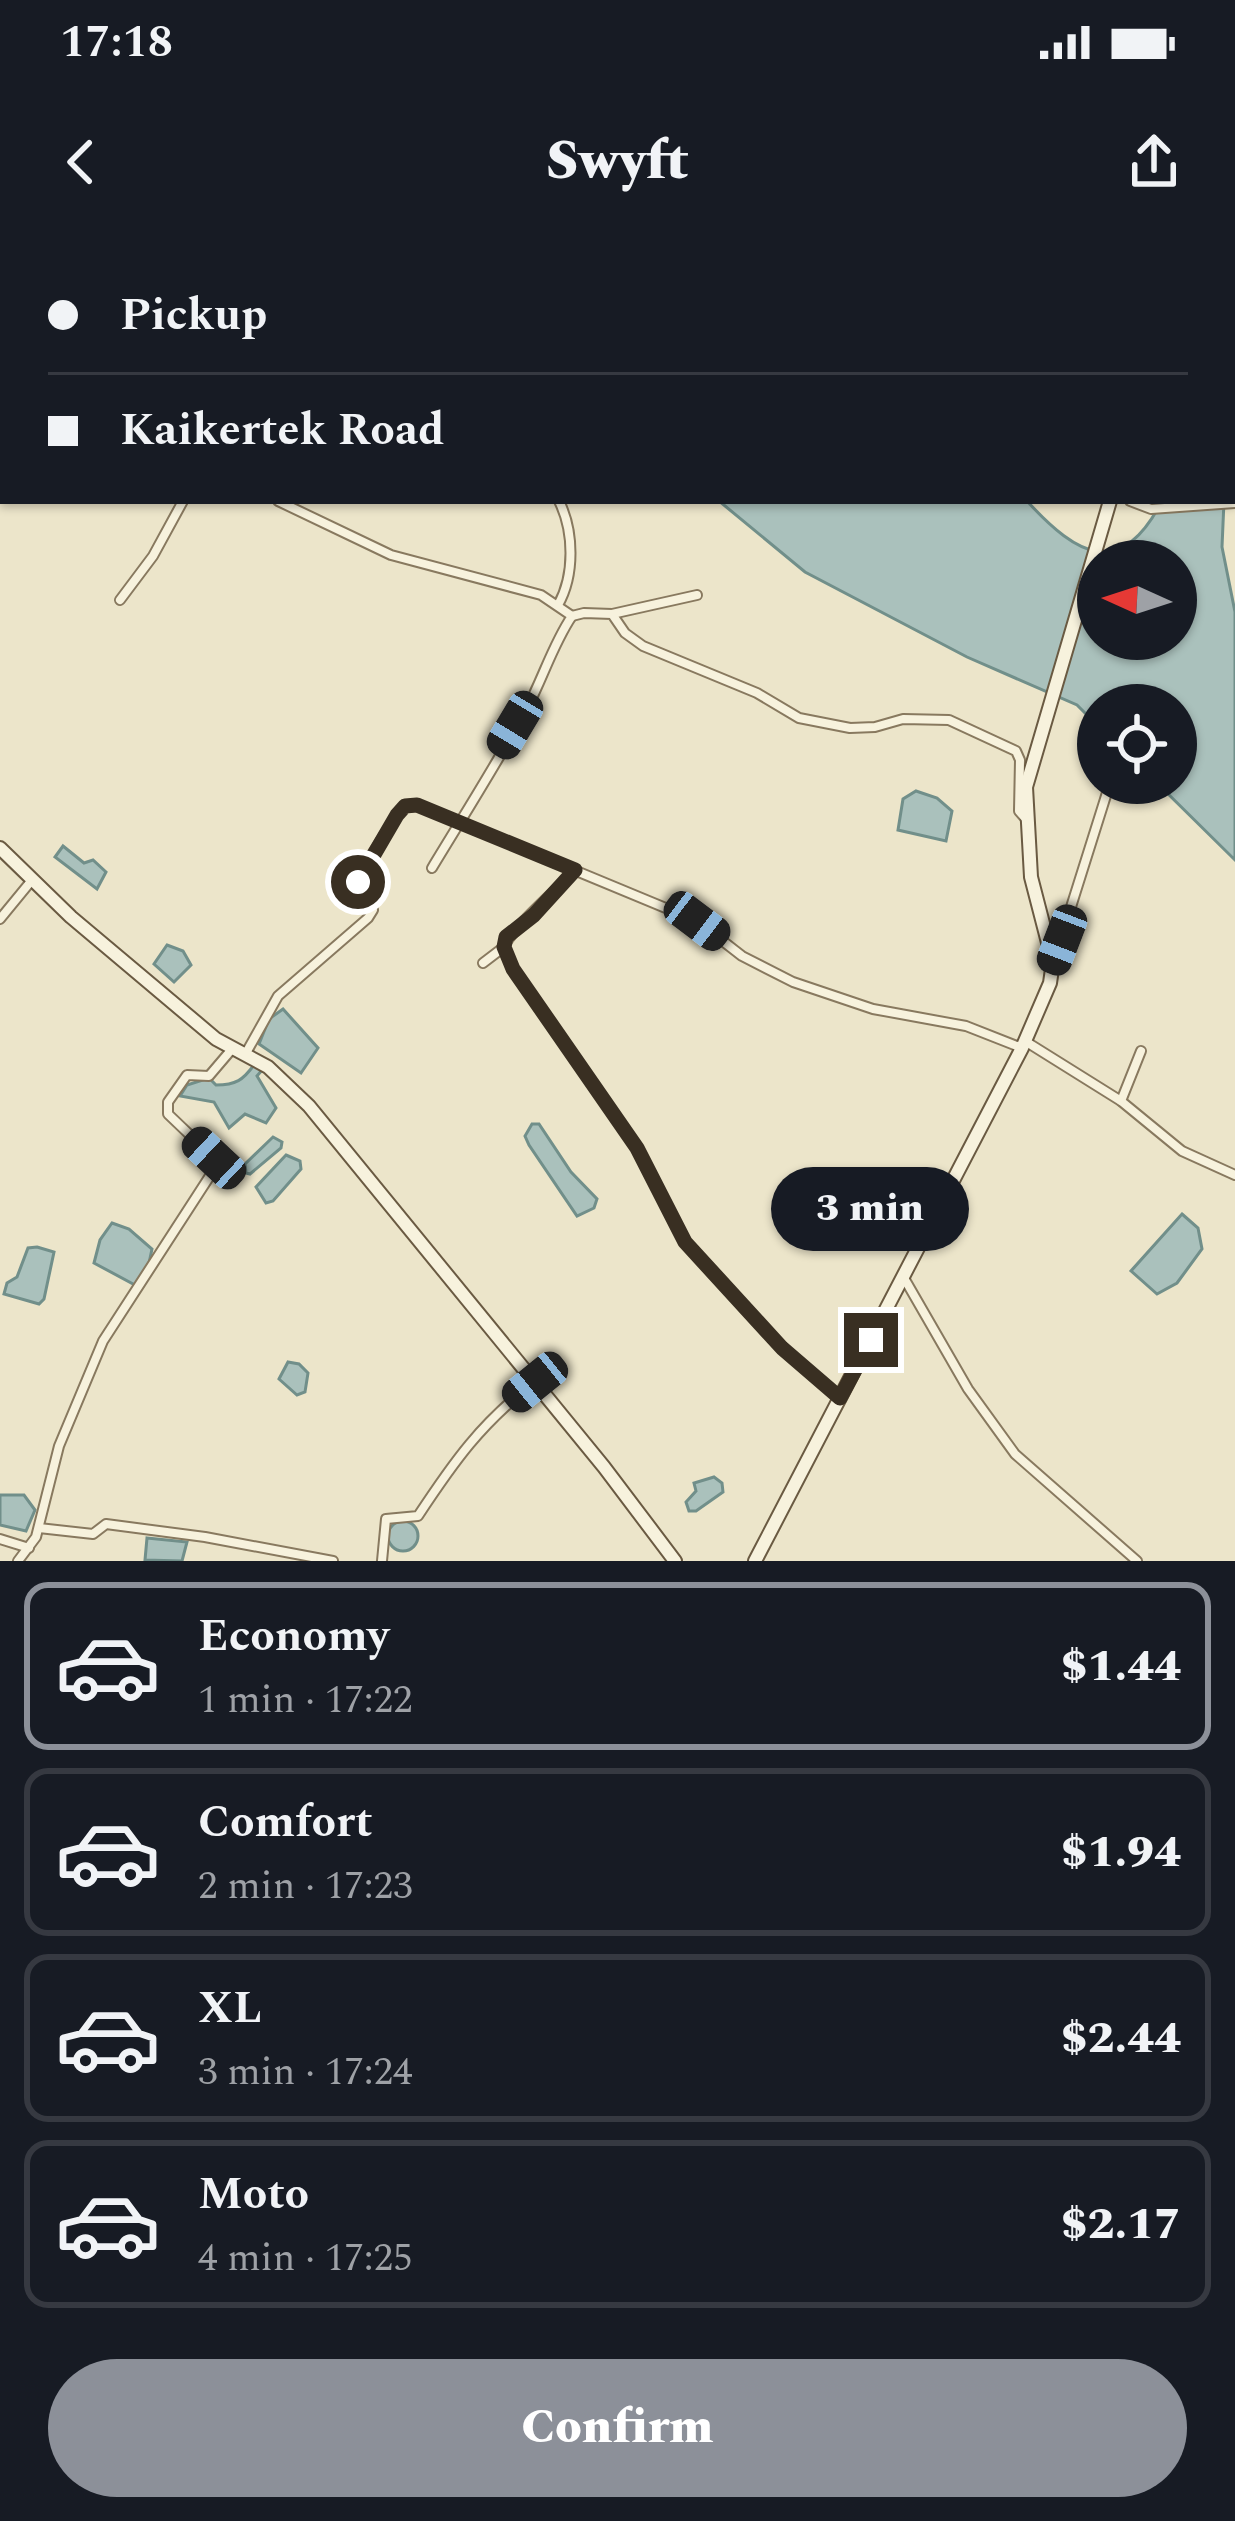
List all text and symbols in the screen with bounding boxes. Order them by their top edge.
text: 17:18 [60,8,173,77]
text: Swyft [546,121,689,203]
icon: back [48,129,114,195]
icon: share [1121,129,1187,195]
text: Pickup [120,281,267,350]
text: Kaikertek Road [120,396,444,465]
north arrow [1077,540,1197,660]
map controls [1077,540,1197,804]
button: locate [1077,684,1197,804]
car [481,685,549,765]
route start [331,855,385,909]
car [657,885,737,957]
car [1032,900,1092,980]
car [175,1120,253,1196]
callout: 3 min [772,1166,970,1250]
text: 3 min [816,1179,924,1238]
route end [844,1313,898,1367]
car [496,1345,574,1419]
text: Economy [198,1602,389,1671]
icon: car [54,1612,162,1720]
text: $1.44 [1060,1632,1181,1701]
text: 1 min · 17:22 [198,1671,413,1730]
text: Comfort [198,1788,373,1857]
icon: car [54,1798,162,1906]
text: $1.94 [1060,1818,1181,1887]
text: 2 min · 17:23 [198,1857,413,1916]
text: XL [198,1974,262,2043]
icon: car [54,1984,162,2092]
text: $2.44 [1060,2004,1181,2073]
text: 3 min · 17:24 [198,2043,413,2102]
text: Moto [198,2160,309,2229]
icon: car [54,2170,162,2278]
text: $2.17 [1060,2190,1181,2259]
text: 4 min · 17:25 [198,2229,413,2288]
button: Confirm [48,2359,1187,2497]

